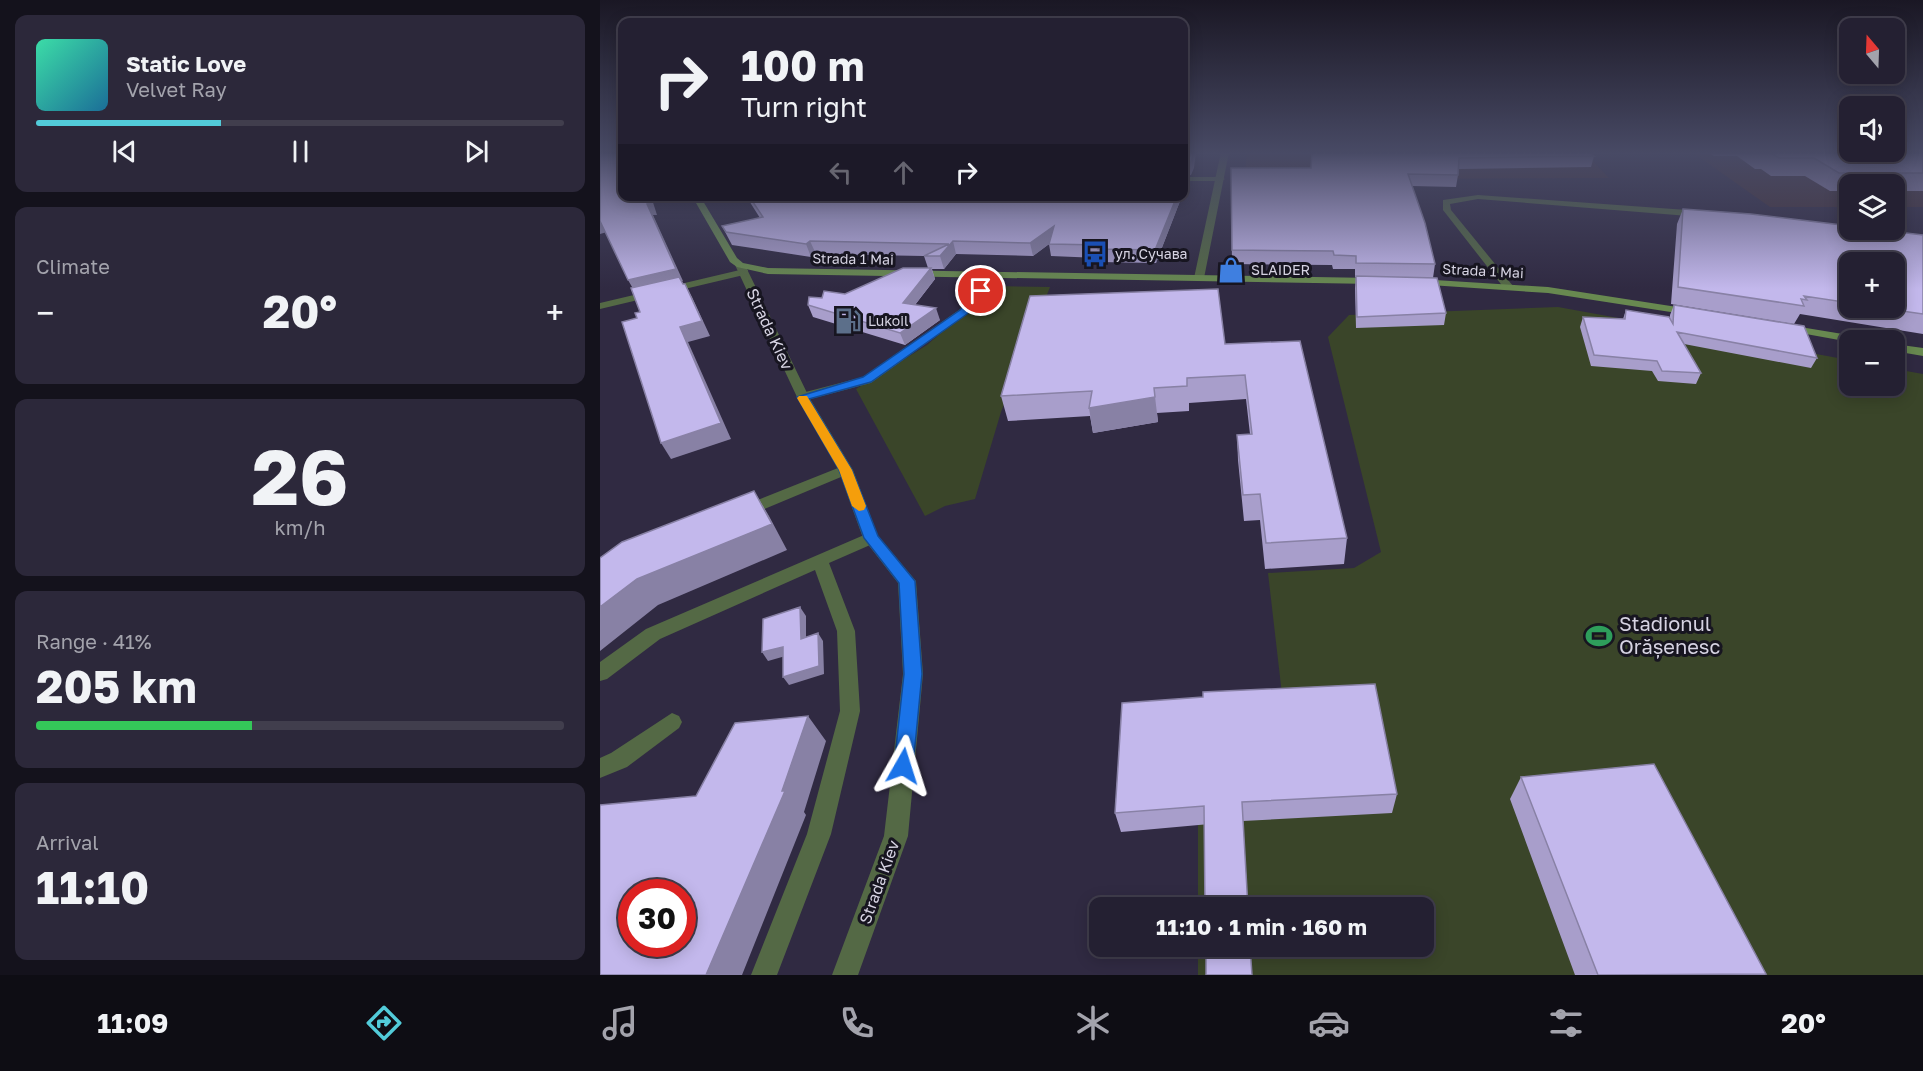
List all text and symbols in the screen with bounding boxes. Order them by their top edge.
north arrow [1839,18,1905,84]
map controls [1839,18,1905,396]
text: 100 m [741,40,864,90]
icon: right [642,42,720,120]
text: Static Love [126,50,246,77]
text: Velvet Ray [126,77,227,101]
text: Turn right [741,91,867,123]
button: sound [1839,96,1905,162]
icon: previous [108,135,141,168]
icon: pause [284,135,317,168]
icon: next [460,135,493,168]
icon: left [824,156,857,189]
icon: ahead [887,156,920,189]
icon: right [950,156,983,189]
button: layers [1839,174,1905,240]
bus stop icon: ул. Сучава [1080,239,1110,269]
place label: ул. Сучава [1115,245,1187,262]
street label: Strada 1 Mai [812,249,894,268]
button: + [1839,252,1905,318]
text: Climate [36,254,110,278]
shop icon: SLAIDER [1216,255,1246,285]
street label: Strada 1 Mai [1442,260,1524,281]
place label: SLAIDER [1251,261,1310,278]
pin [955,265,1006,316]
icon: arrive [964,274,997,307]
text: 20° [263,284,337,338]
street label: Strada Kiev [742,285,798,373]
text: − [36,293,54,332]
text: + [546,293,564,332]
fuel station icon: Lukoil [833,306,863,336]
place label: Lukoil [868,312,908,329]
button: − [1839,330,1905,396]
text: 26 [251,429,349,522]
text: km/h [275,515,325,539]
place label: Stadionul Orășenesc [1619,611,1720,659]
sports icon: Stadionul Orășenesc [1584,621,1614,651]
text: Range · 41% [36,629,152,653]
text: 205 km [36,659,197,713]
position arrow [871,734,935,798]
text: Arrival [36,830,99,854]
street label: Strada Kiev [855,837,903,927]
text: 11:10 [36,860,149,914]
speed limit sign: 30 [618,879,696,957]
text: 11:10 · 1 min · 160 m [1156,913,1367,940]
icon: directions [363,1002,405,1044]
icon: music [599,1002,641,1044]
icon: phone [836,1002,878,1044]
icon: climate [1072,1002,1114,1044]
icon: car [1308,1002,1350,1044]
icon: filters [1545,1002,1587,1044]
text: 11:09 [97,1007,168,1039]
text: 20° [1781,1007,1826,1039]

